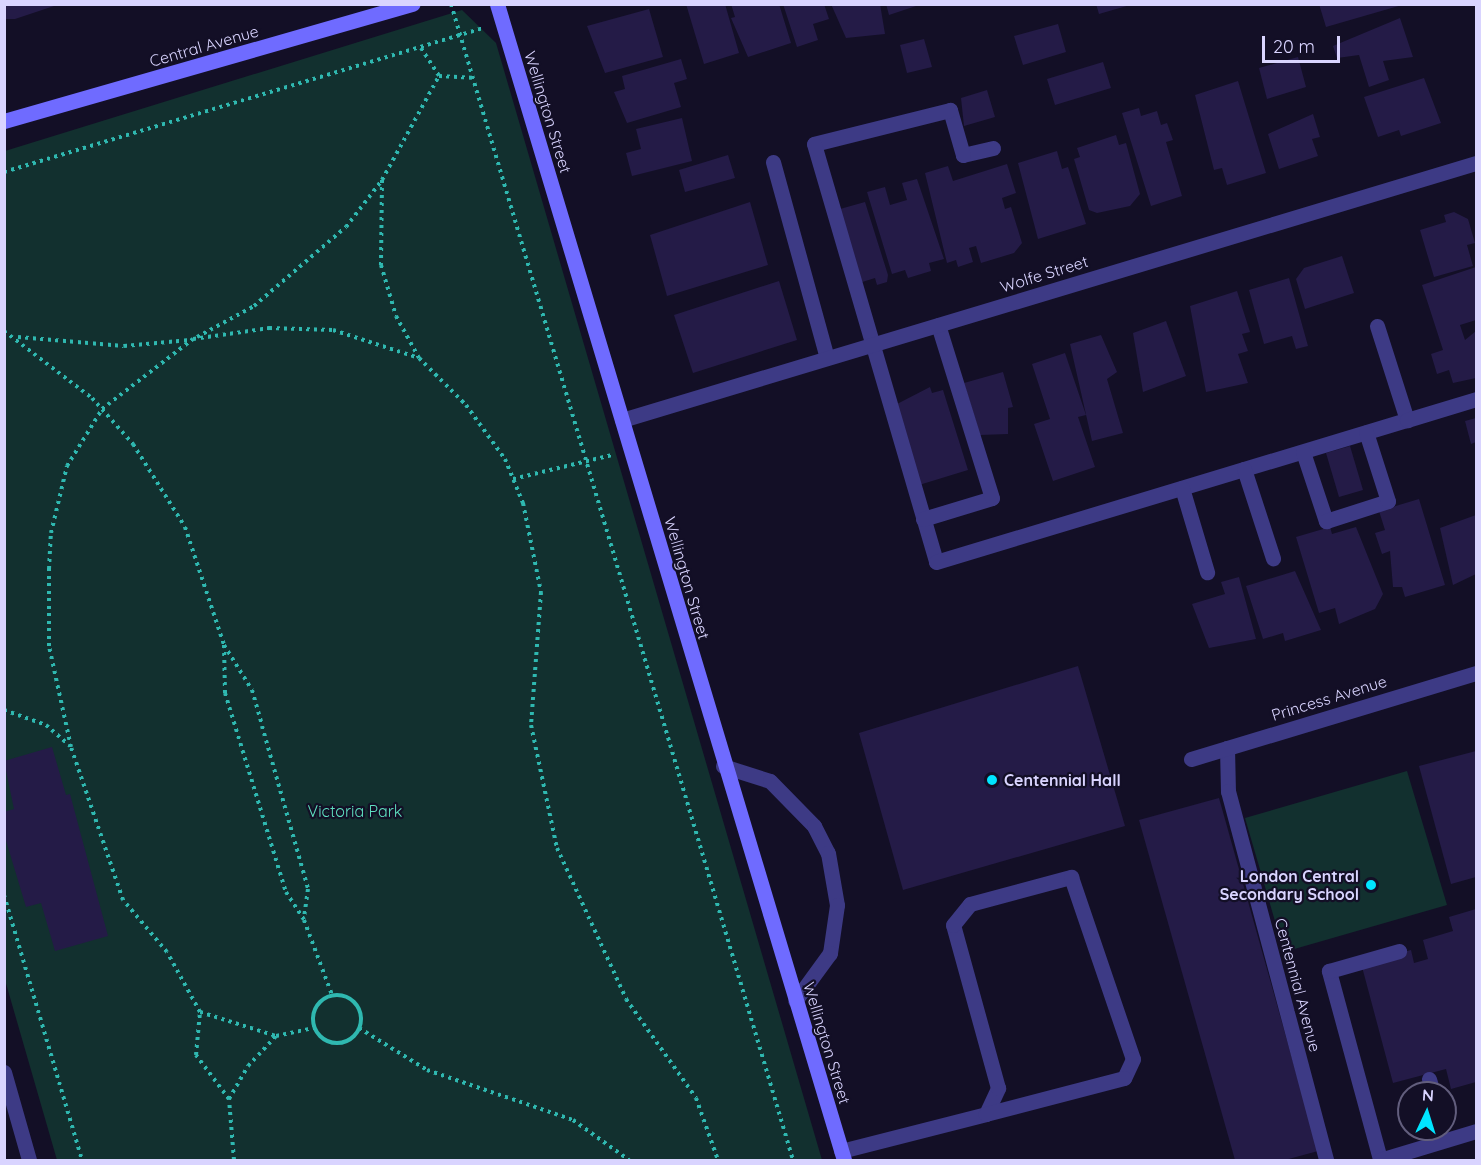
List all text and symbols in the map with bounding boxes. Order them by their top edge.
street label: Central Avenue [147,21,261,71]
scale bar [1265,24,1343,62]
text: 20 m [1273,35,1315,58]
street label: Wellington Street [520,49,576,175]
street label: Wolfe Street [998,252,1090,296]
street label: Wellington Street [660,514,714,642]
street label: Princess Avenue [1269,671,1389,725]
place label: Centennial Hall [1004,770,1121,790]
marker: Centennial Hall [985,773,999,787]
park label: Victoria Park [308,801,402,821]
place label: London Central Secondary School [1220,866,1359,904]
marker: London Central Secondary School [1364,878,1378,892]
street label: Centennial Avenue [1271,916,1325,1054]
street label: Wellington Street [799,980,855,1106]
north arrow [1397,1081,1457,1141]
text: N [1422,1085,1435,1105]

